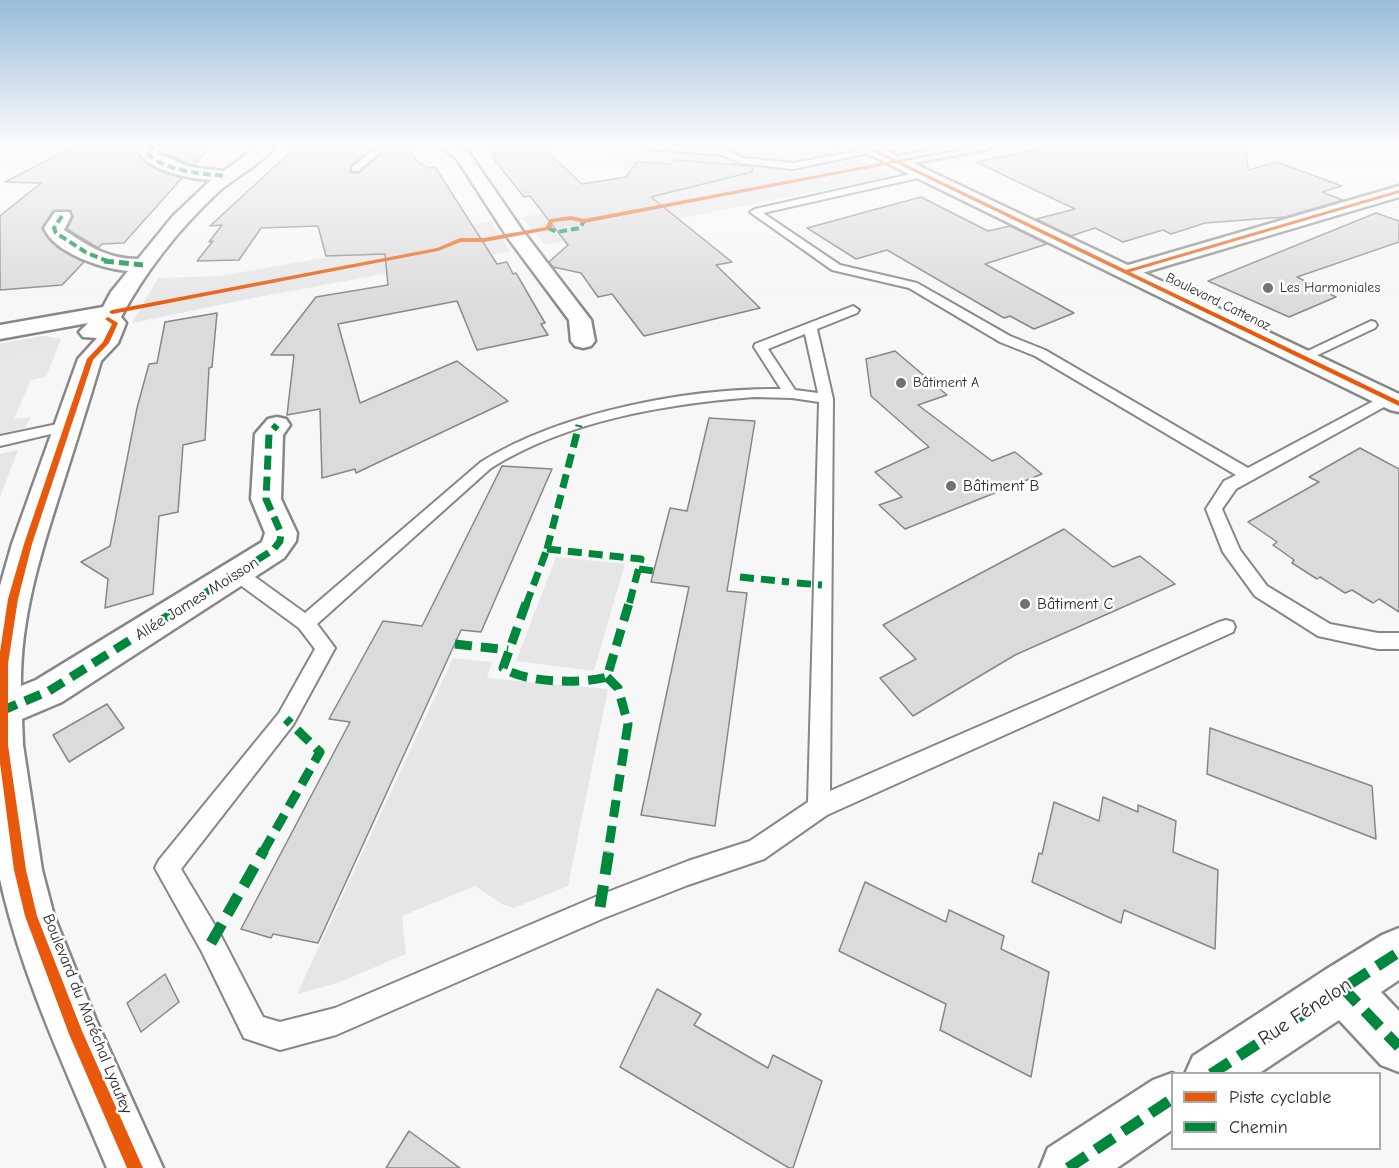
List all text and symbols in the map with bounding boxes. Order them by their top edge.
street label: Boulevard Cattenoz [1163,269,1273,335]
place label: Les Harmoniales [1280,280,1380,296]
marker: Les Harmoniales [1261,281,1275,295]
place label: Bâtiment A [913,375,979,391]
marker: Bâtiment A [894,376,908,390]
place label: Bâtiment B [963,476,1039,496]
marker: Bâtiment B [944,479,958,493]
street label: Allée James Moisson [131,553,263,645]
place label: Bâtiment C [1037,594,1113,614]
marker: Bâtiment C [1018,597,1032,611]
street label: Boulevard du Maréchal Lyautey [38,911,136,1117]
street label: Rue Fénelon [1254,973,1356,1051]
legend [1171,1072,1381,1150]
text: Piste cyclable [1229,1087,1331,1108]
text: Chemin [1229,1117,1288,1138]

